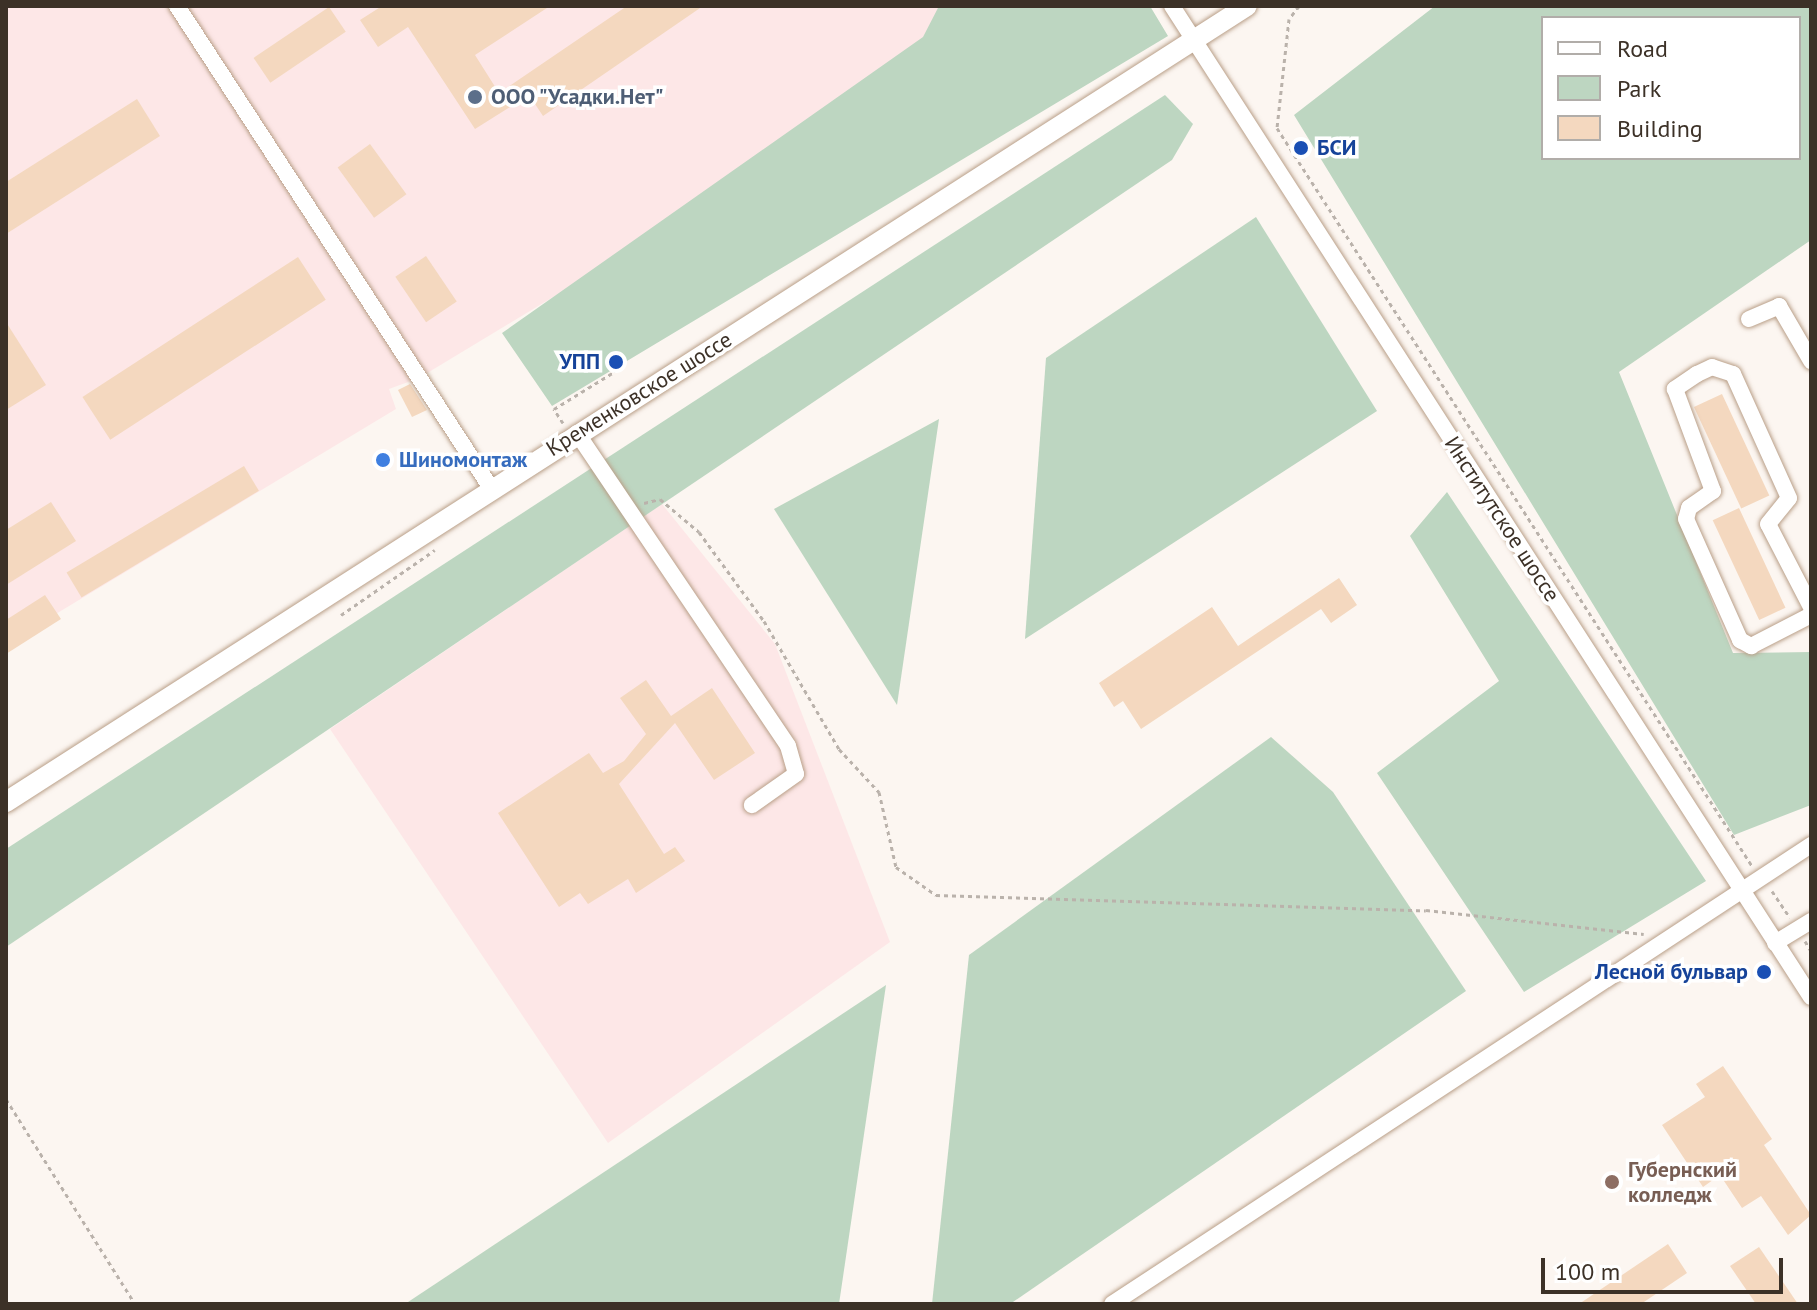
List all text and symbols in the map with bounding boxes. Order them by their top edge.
legend [1541,16,1801,160]
text: Road [1617,33,1668,64]
text: Park [1617,73,1661,104]
place label: ООО "Усадки.Нет" [491,84,666,110]
marker: ООО "Усадки.Нет" [466,88,484,106]
text: Building [1617,113,1703,144]
place label: БСИ [1317,135,1356,161]
marker: БСИ [1292,139,1310,157]
street label: Кременковское шоссе [541,326,737,462]
place label: УПП [559,349,600,375]
marker: УПП [607,353,625,371]
street label: Институтское шоссе [1439,431,1565,607]
place label: Шиномонтаж [399,447,527,473]
marker: Шиномонтаж [374,451,392,469]
place label: Лесной бульвар [1595,959,1748,985]
marker: Лесной бульвар [1755,963,1773,981]
place label: Губернский колледж [1628,1156,1737,1208]
marker: Губернский колледж [1603,1173,1621,1191]
scale bar [1545,1242,1787,1292]
text: 100 m [1555,1256,1620,1287]

